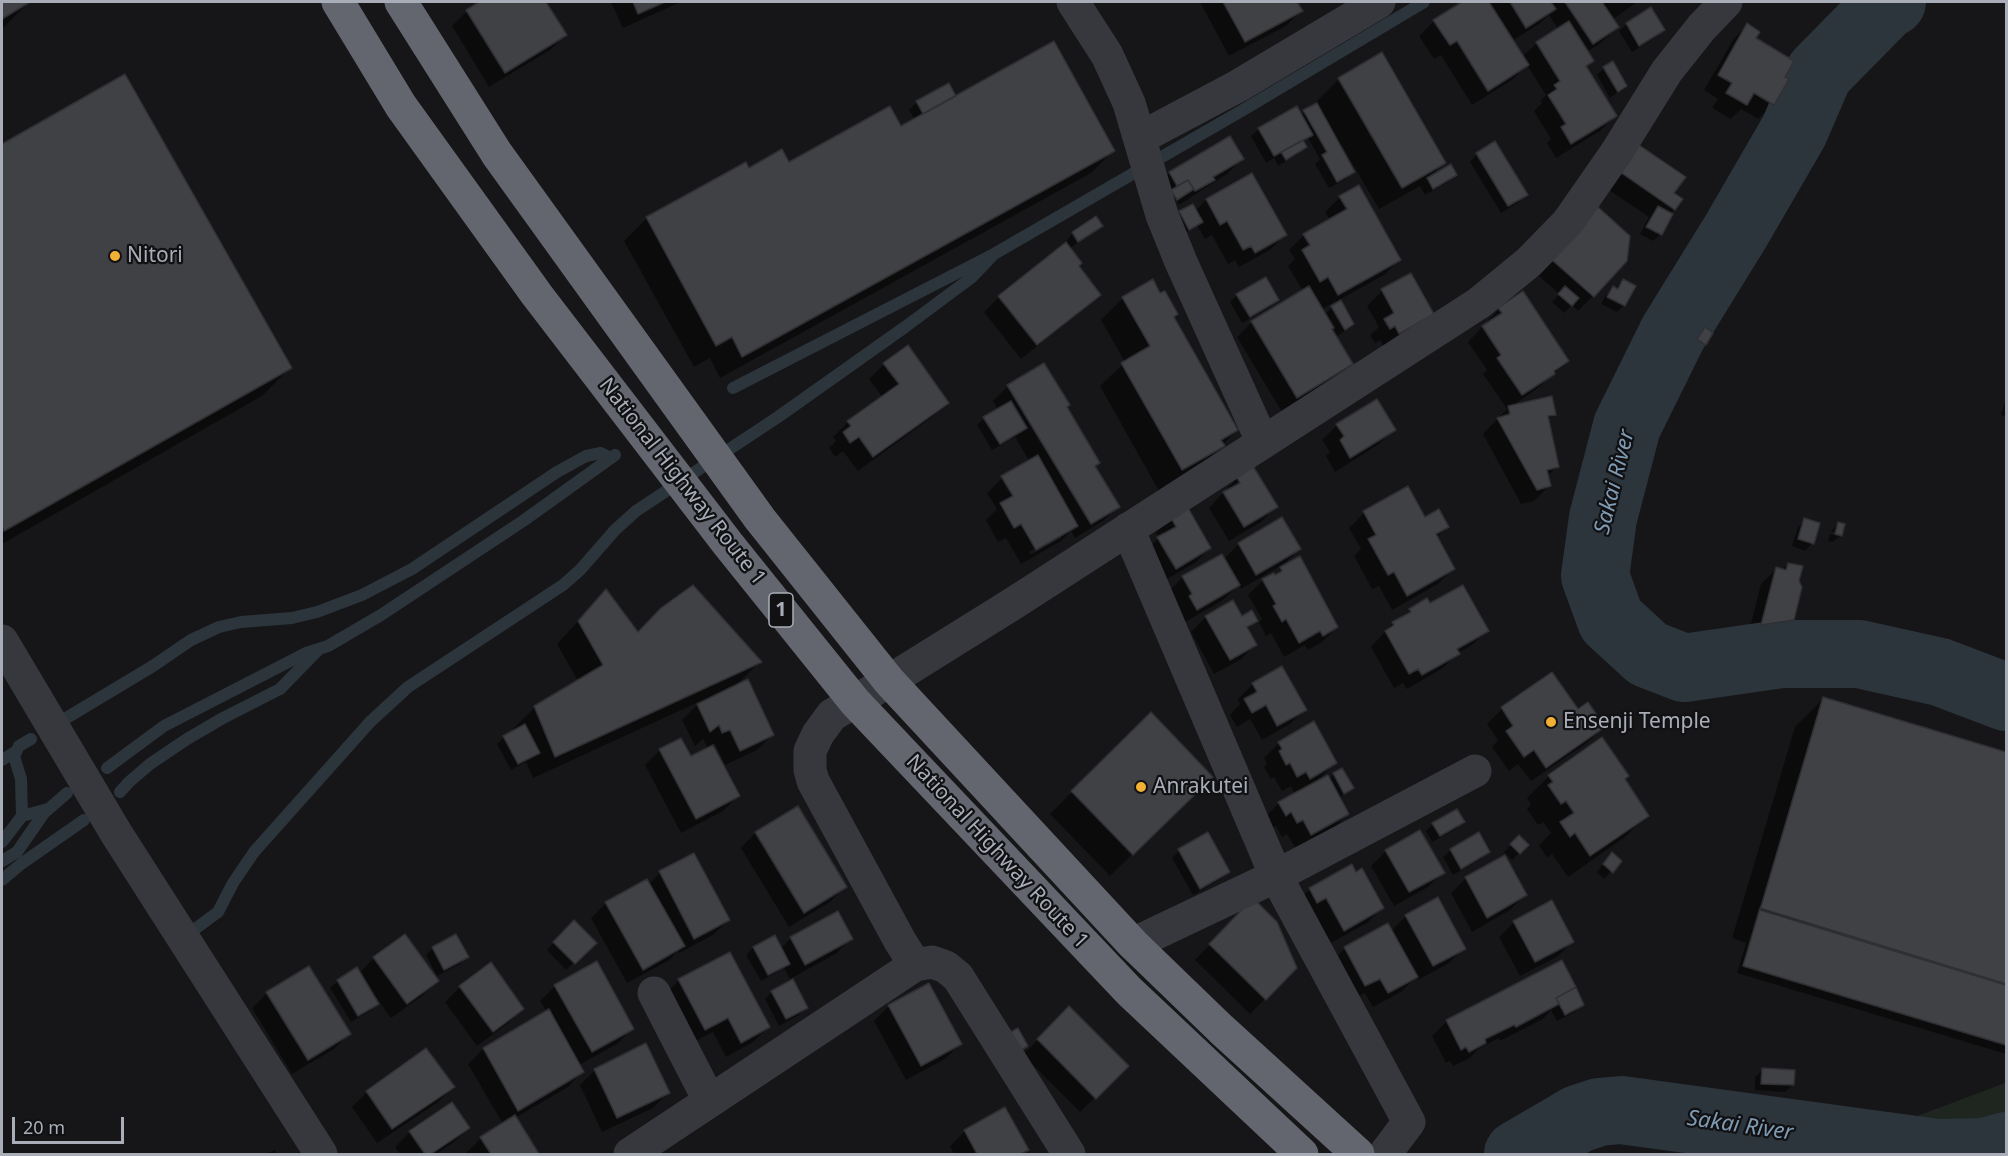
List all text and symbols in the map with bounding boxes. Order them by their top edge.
place label: Nitori [127,243,183,269]
marker: Nitori [108,249,122,263]
street label: National Highway Route 1 [593,373,771,591]
water label: Sakai River [1589,427,1641,537]
road number: 1 [769,593,793,627]
place label: Ensenji Temple [1563,709,1711,735]
marker: Ensenji Temple [1544,715,1558,729]
street label: National Highway Route 1 [900,750,1094,954]
place label: Anrakutei [1153,774,1248,800]
marker: Anrakutei [1134,780,1148,794]
scale bar [15,1105,128,1143]
water label: Sakai River [1685,1106,1795,1146]
text: 20 m [23,1115,65,1139]

